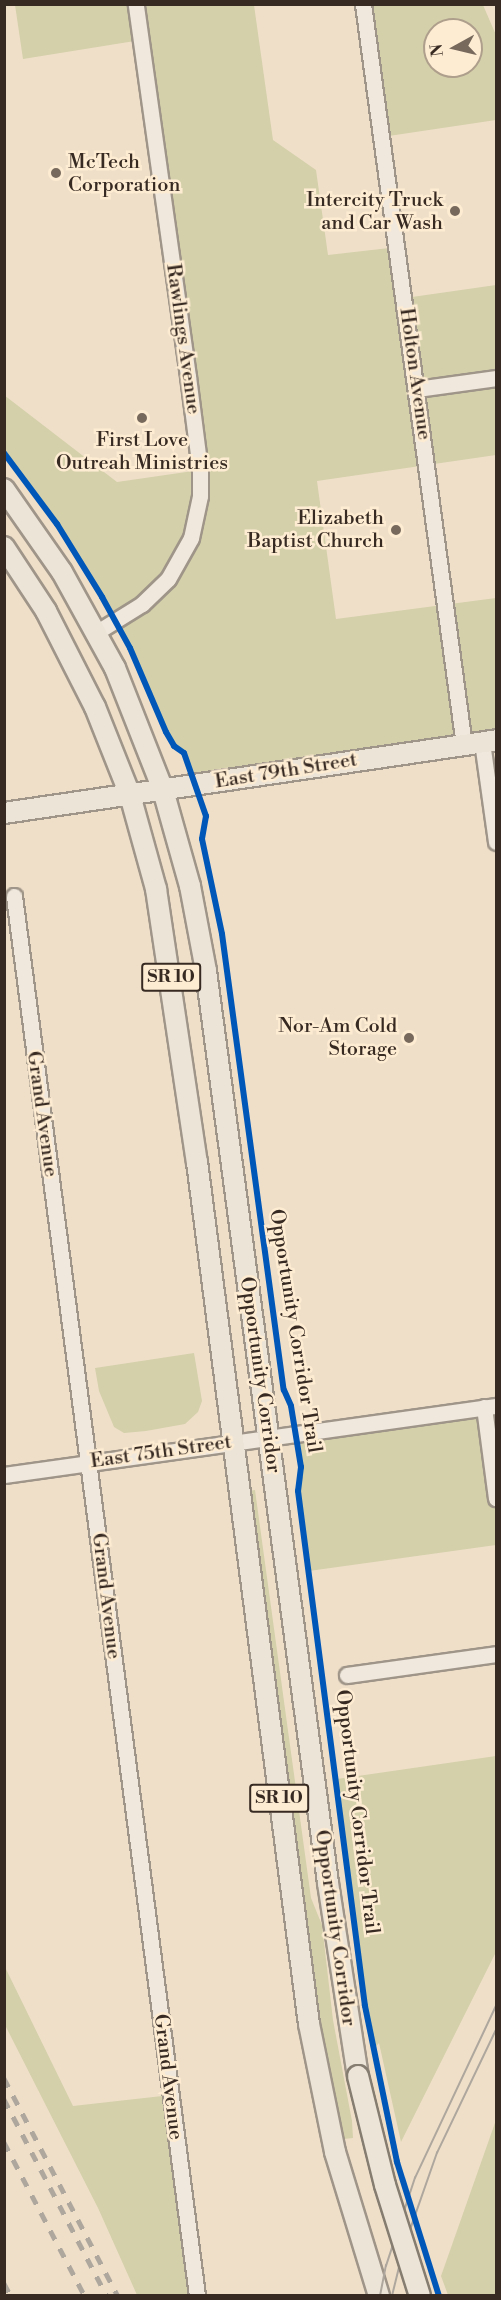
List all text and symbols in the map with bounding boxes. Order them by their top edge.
north arrow [423,18,483,78]
text: N [426,43,448,58]
place label: McTech Corporation [68,150,180,197]
marker: McTech Corporation [49,166,63,180]
place label: Intercity Truck and Car Wash [306,188,443,235]
marker: Intercity Truck and Car Wash [448,204,462,218]
street label: Rawlings Avenue [161,262,205,416]
street label: Holton Avenue [394,306,436,442]
marker: First Love Outreah Ministries [135,411,149,425]
place label: First Love Outreah Ministries [56,428,228,475]
place label: Elizabeth Baptist Church [247,506,384,553]
marker: Elizabeth Baptist Church [389,523,403,537]
street label: East 79th Street [213,748,359,794]
road number: SR 10 [141,962,201,992]
place label: Nor-Am Cold Storage [278,1014,397,1061]
marker: Nor-Am Cold Storage [402,1031,416,1045]
street label: Grand Avenue [21,1050,63,1178]
street label: Opportunity Corridor Trail [264,1207,326,1455]
street label: Opportunity Corridor [234,1275,286,1475]
street label: East 75th Street [89,1430,233,1474]
street label: Grand Avenue [86,1532,126,1660]
street label: Opportunity Corridor Trail [330,1688,384,1936]
road number: SR 10 [249,1783,309,1813]
street label: Opportunity Corridor [309,1828,361,2028]
street label: Grand Avenue [148,2013,188,2141]

